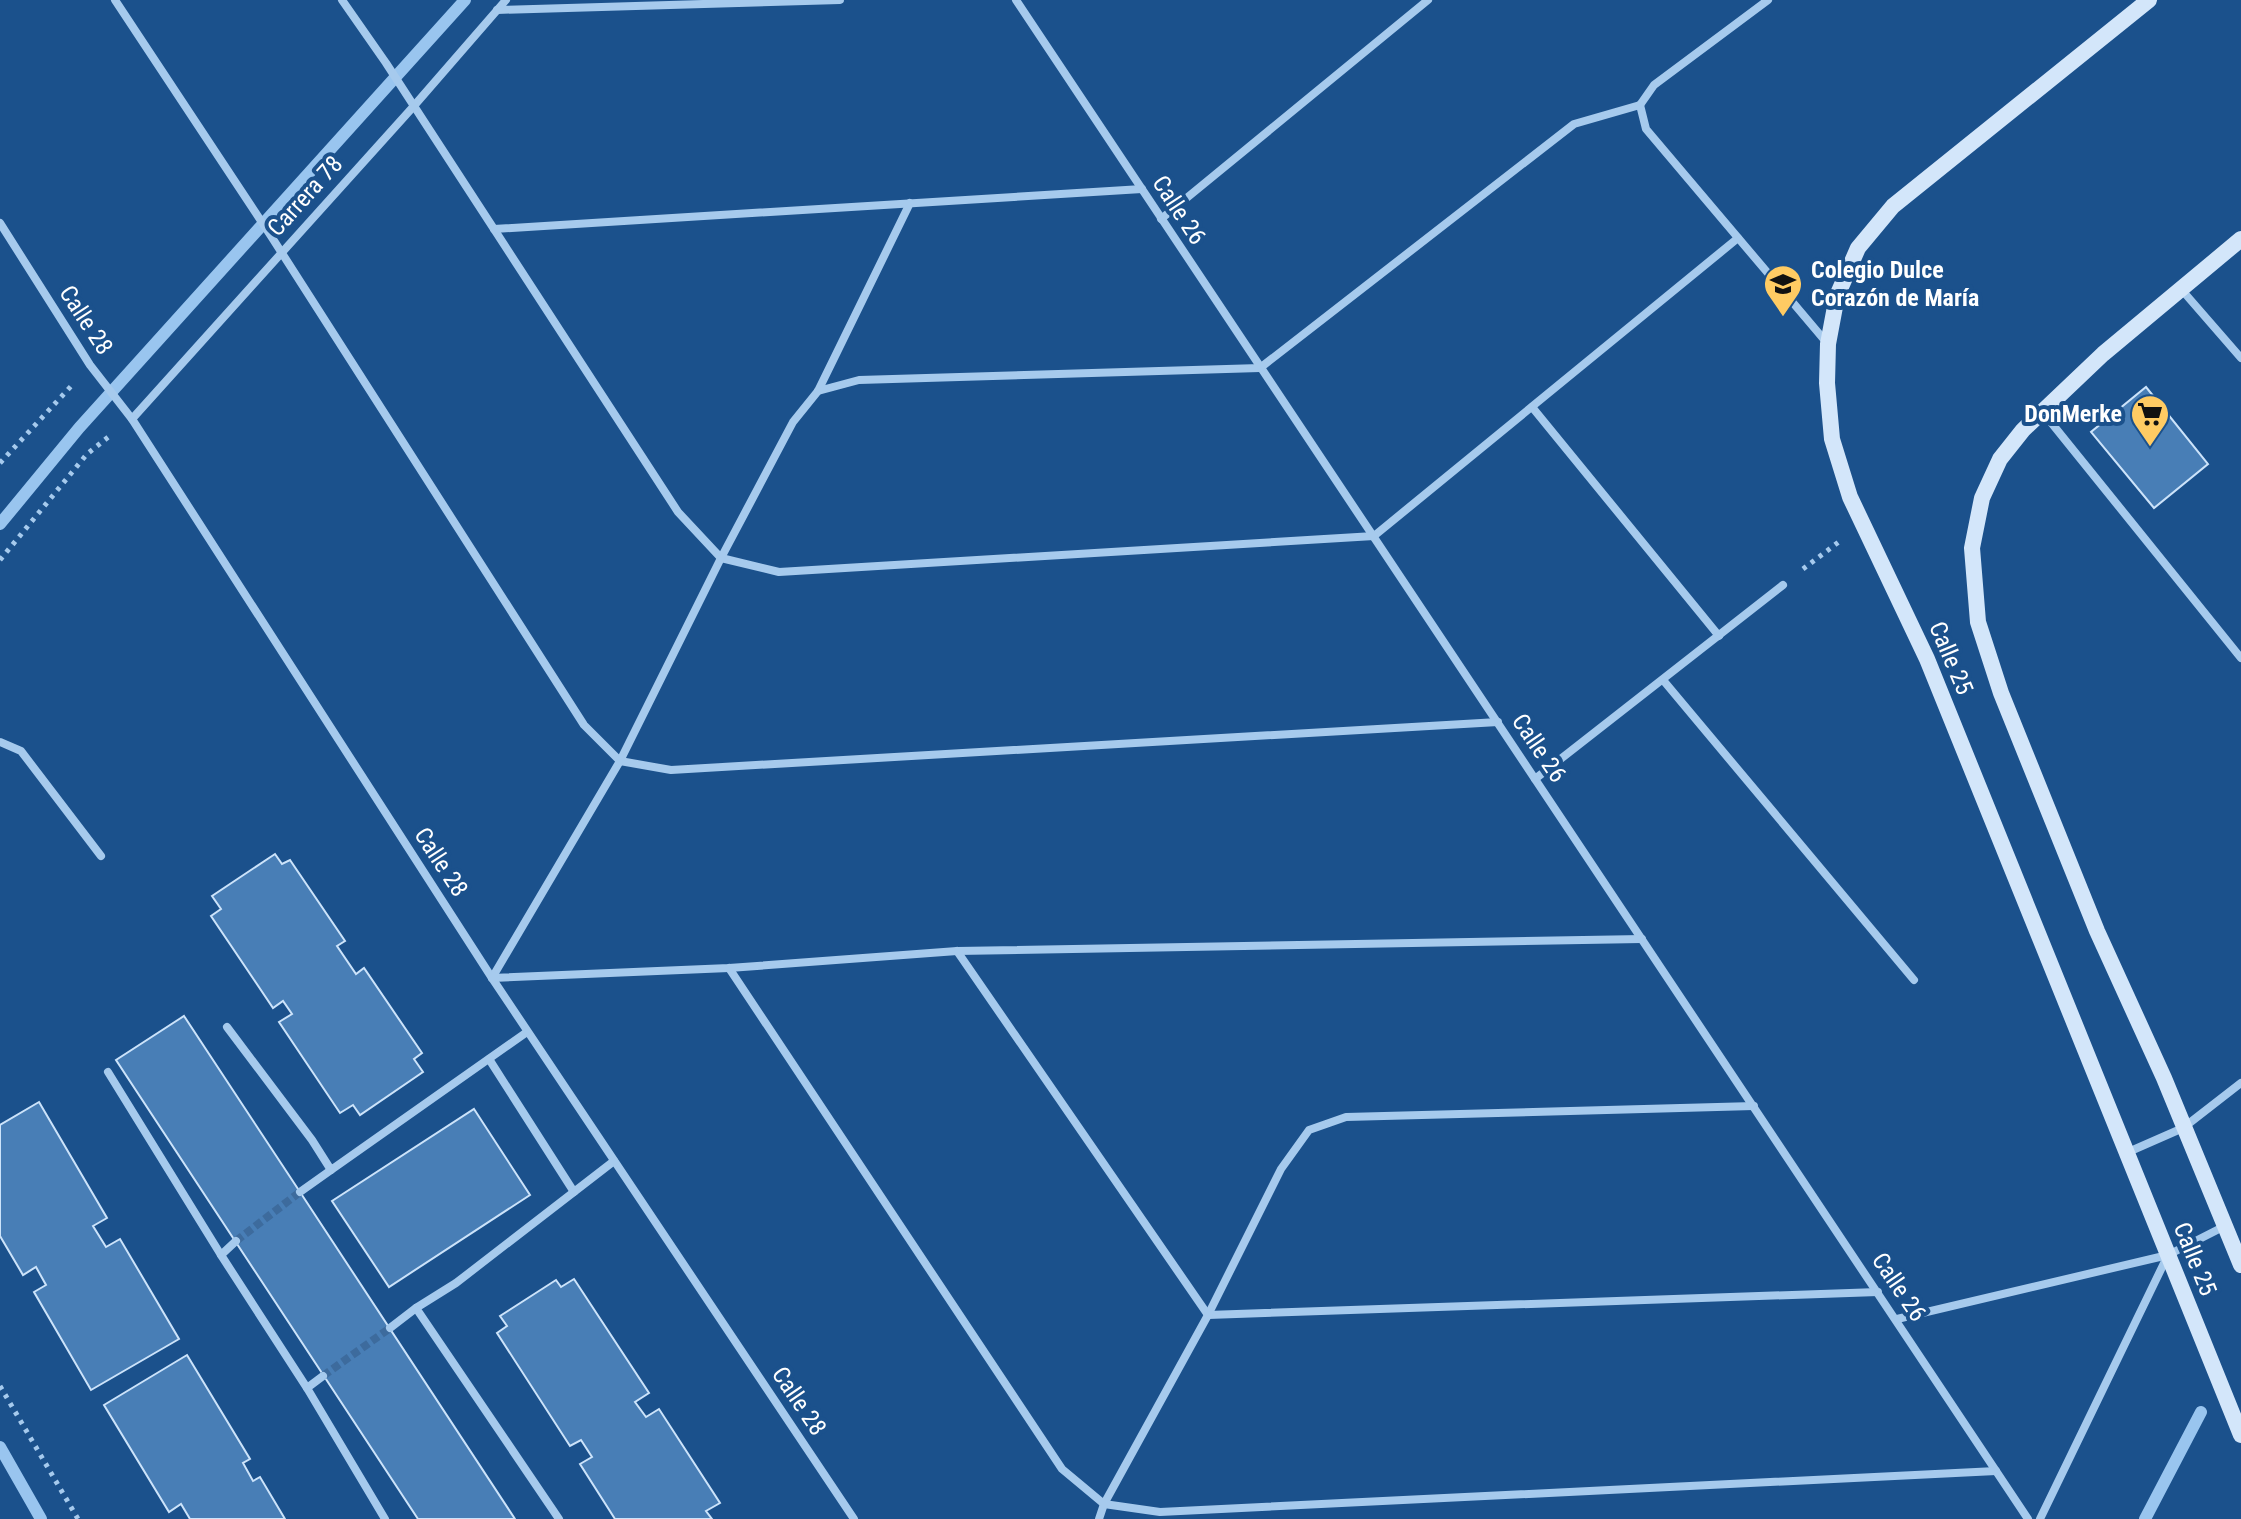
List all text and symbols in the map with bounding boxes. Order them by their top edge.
street label: Carrera 78 [262,150,348,242]
street label: Calle 26 [1146,170,1212,250]
place label: Colegio Dulce Corazón de María [1811,256,1979,312]
school or university icon: Colegio Dulce Corazón de María [1762,263,1804,318]
street label: Calle 28 [53,280,119,360]
supermarket icon: DonMerke [2129,393,2171,448]
place label: DonMerke [2024,400,2122,428]
street label: Calle 25 [1923,617,1979,699]
street label: Calle 26 [1506,708,1572,788]
street label: Calle 28 [408,822,474,902]
street label: Calle 25 [2168,1218,2222,1300]
street label: Calle 26 [1866,1247,1932,1327]
street label: Calle 28 [766,1361,832,1441]

